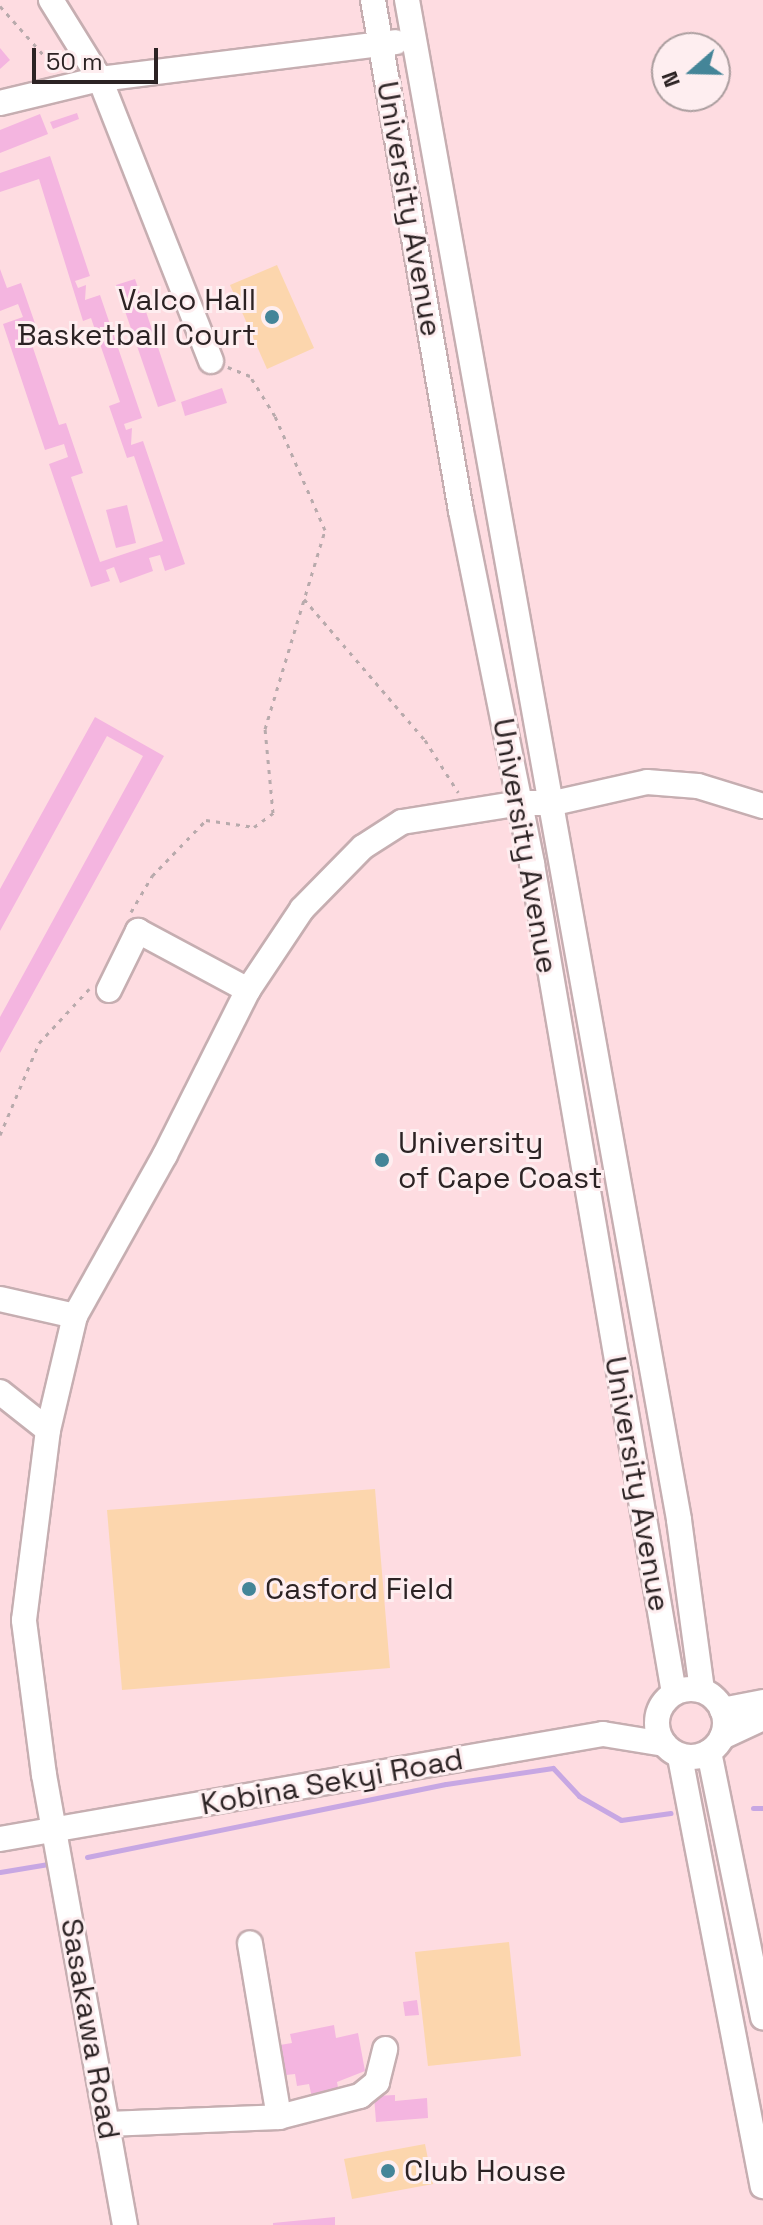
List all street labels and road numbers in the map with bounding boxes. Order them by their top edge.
street label: University Avenue [369,78,449,340]
street label: University Avenue [485,715,565,977]
street label: University Avenue [597,1353,677,1615]
street label: Kobina Sekyi Road [198,1741,466,1823]
street label: Sasakawa Road [53,1916,127,2142]

